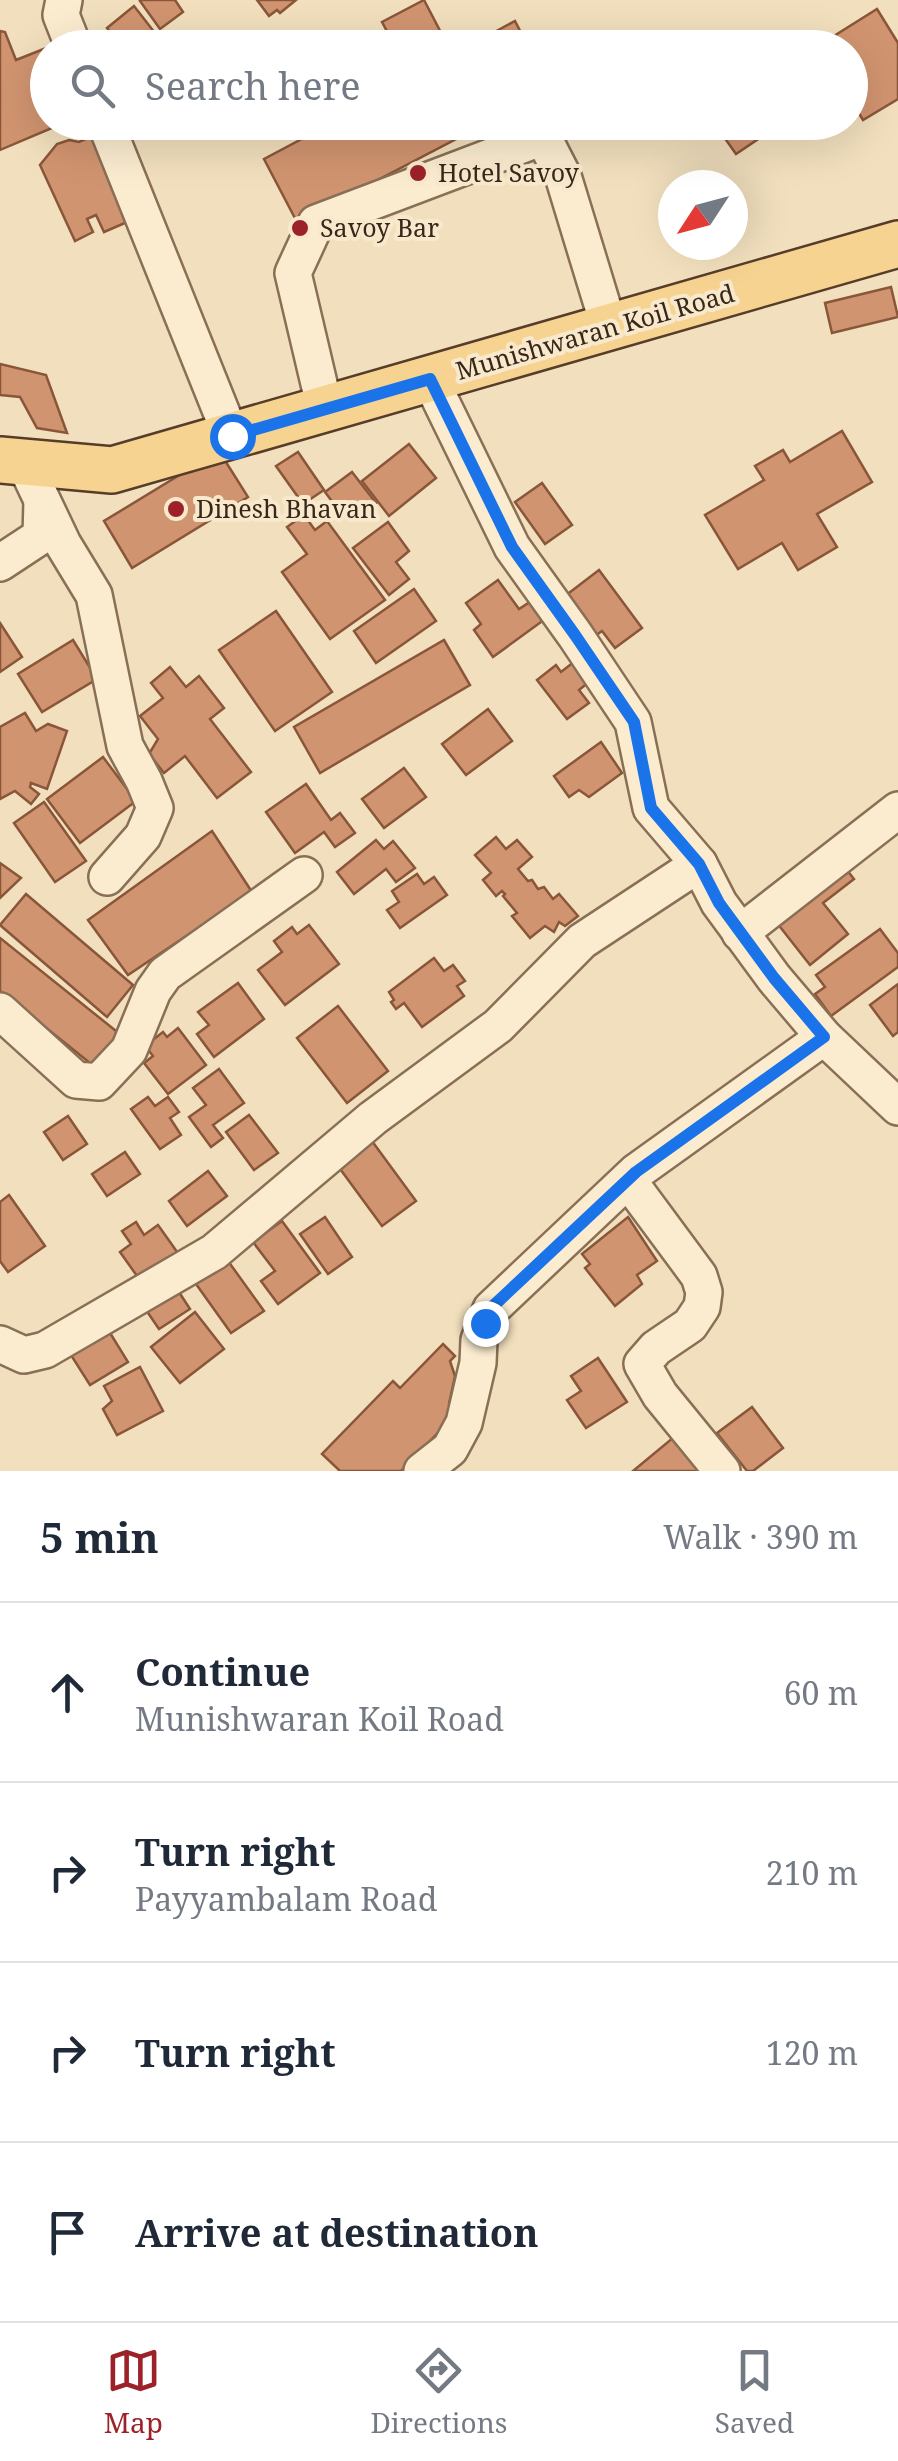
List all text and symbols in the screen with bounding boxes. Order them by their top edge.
search box [30,30,868,140]
icon: search [65,58,120,113]
text: Search here [145,59,361,111]
place label: Hotel Savoy [438,155,580,189]
marker: Hotel Savoy [407,162,429,184]
north arrow [658,170,748,260]
place label: Savoy Bar [320,210,439,244]
marker: Savoy Bar [289,217,311,239]
street label: Munishwaran Koil Road [452,275,738,387]
route start [210,414,256,460]
place label: Dinesh Bhavan [196,491,376,525]
marker: Dinesh Bhavan [165,498,187,520]
route end [463,1301,509,1347]
text: 5 min [40,1508,159,1565]
text: Walk · 390 m [663,1515,858,1558]
text: Continue [135,1645,310,1697]
icon: ahead [40,1665,95,1720]
text: 60 m [784,1671,858,1714]
text: Munishwaran Koil Road [135,1697,504,1740]
text: Turn right [135,1825,336,1877]
icon: right [40,1845,95,1900]
text: 210 m [766,1851,858,1894]
text: Payyambalam Road [135,1877,437,1920]
icon: right [40,2025,95,2080]
text: Turn right [135,2026,336,2078]
text: 120 m [766,2031,858,2074]
icon: arrive [40,2205,95,2260]
text: Arrive at destination [135,2206,539,2258]
tab: Map [104,2343,163,2441]
tab: Directions [370,2343,507,2441]
tab: Saved [715,2343,794,2441]

